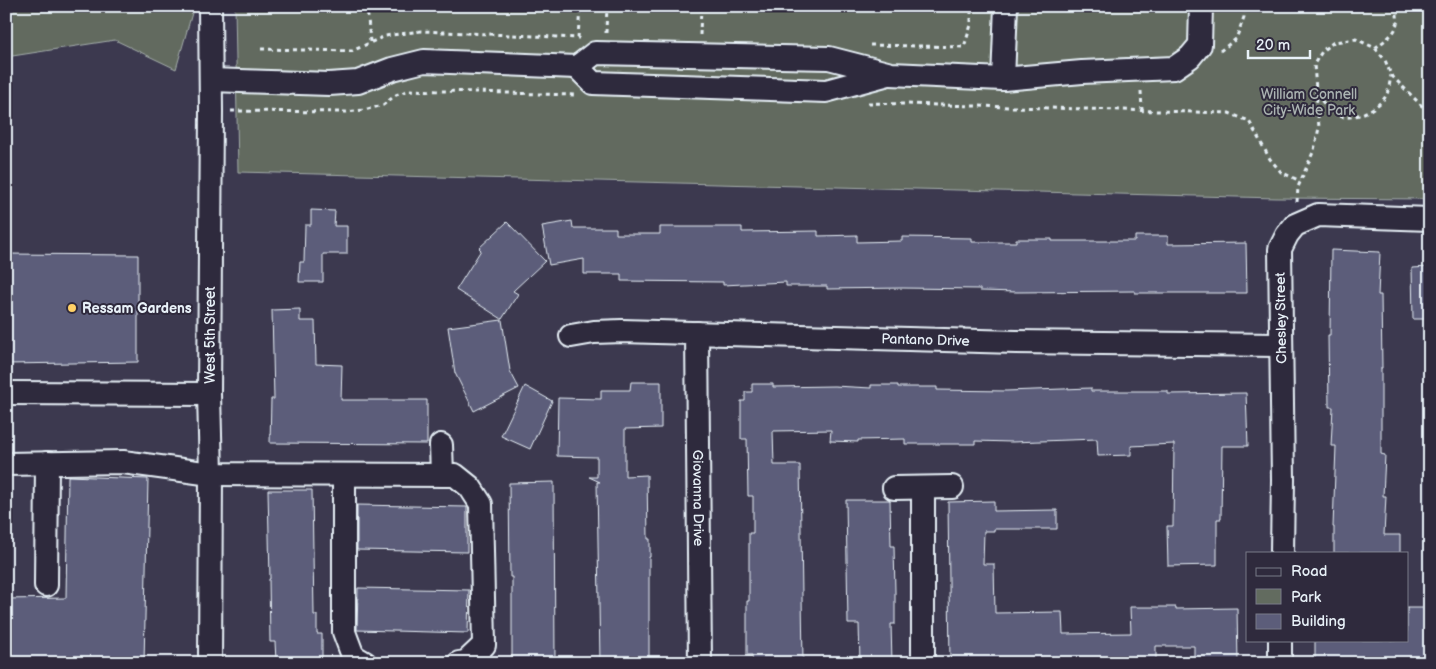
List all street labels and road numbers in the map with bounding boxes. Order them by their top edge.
street label: Chesley Street [1272,271,1290,364]
street label: West 5th Street [202,286,219,384]
street label: Pantano Drive [881,330,970,349]
street label: Giovanna Drive [690,450,707,546]

